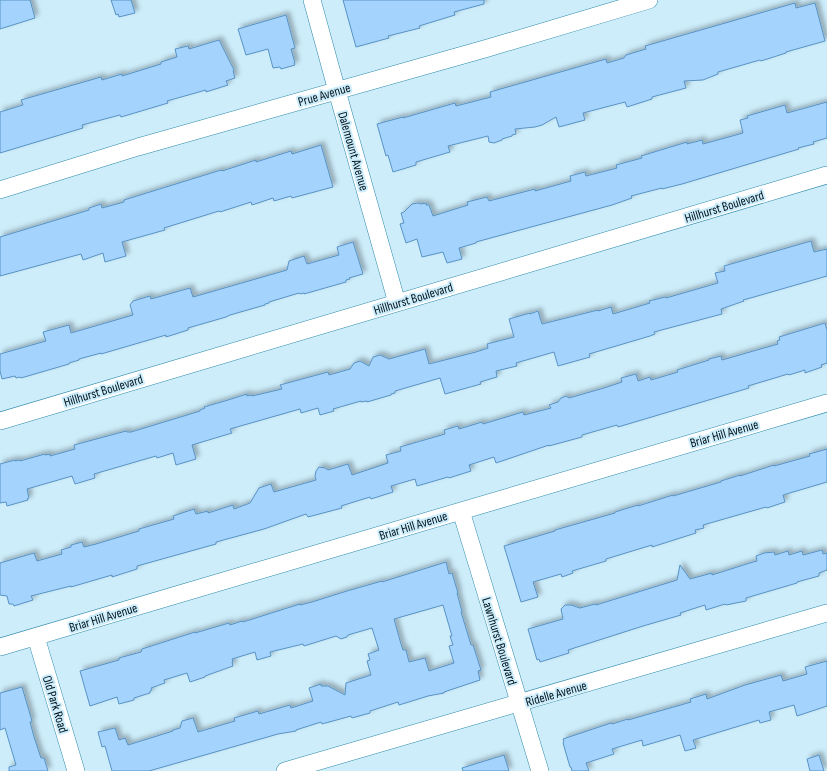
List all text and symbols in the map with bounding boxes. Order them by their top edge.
street label: Prue Avenue [296,80,352,110]
street label: Dalemount Avenue [334,110,372,193]
street label: Hillhurst Boulevard [683,187,766,227]
street label: Hillhurst Boulevard [372,279,455,319]
street label: Hillhurst Boulevard [62,371,145,411]
street label: Briar Hill Avenue [688,417,760,451]
street label: Briar Hill Avenue [377,508,449,544]
street label: Lawnhurst Boulevard [478,596,520,687]
street label: Briar Hill Avenue [67,600,139,636]
street label: Old Park Road [39,674,71,735]
street label: Ridelle Avenue [524,678,589,710]

